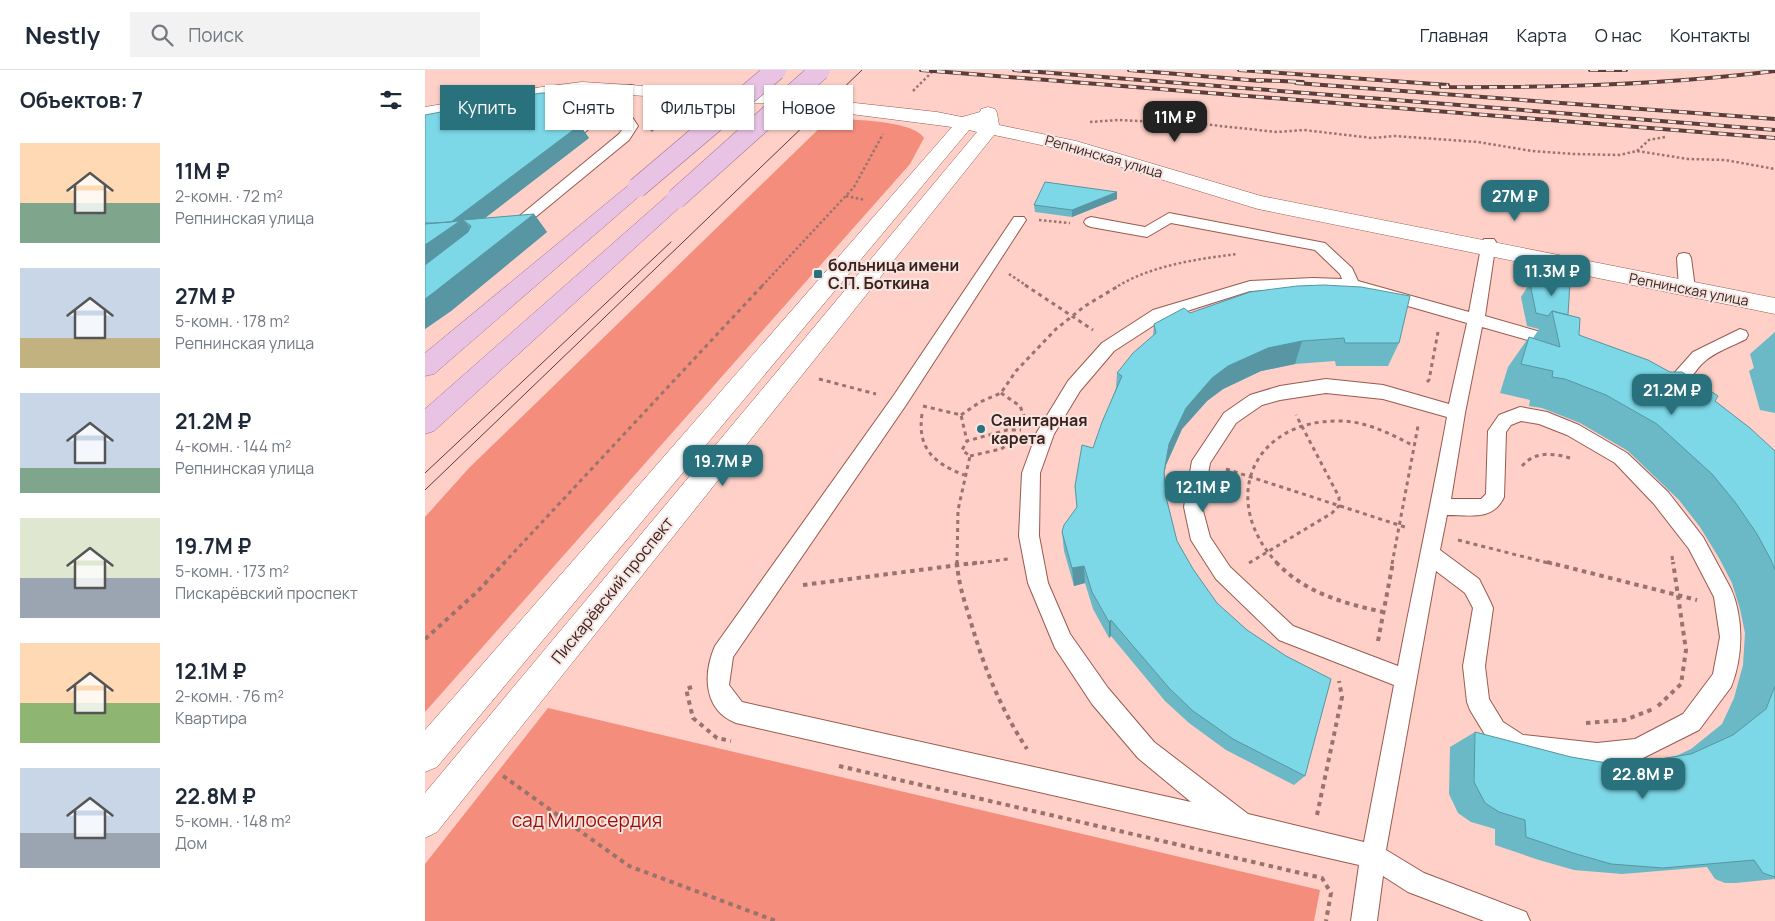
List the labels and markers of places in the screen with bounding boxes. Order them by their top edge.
pin: 11M ₽ [1140,100,1210,143]
pin: 27M ₽ [1480,180,1550,222]
place label: больница имени С.П. Боткина [828,254,959,294]
pin: 11.3M ₽ [1506,254,1598,297]
marker: больница имени С.П. Боткина [812,268,824,280]
pin: 21.2M ₽ [1626,374,1718,416]
place label: Санитарная карета [991,409,1088,449]
marker: Санитарная карета [975,423,987,435]
pin: 19.7M ₽ [677,444,769,487]
pin: 12.1M ₽ [1157,470,1249,513]
pin: 22.8M ₽ [1597,758,1689,800]

